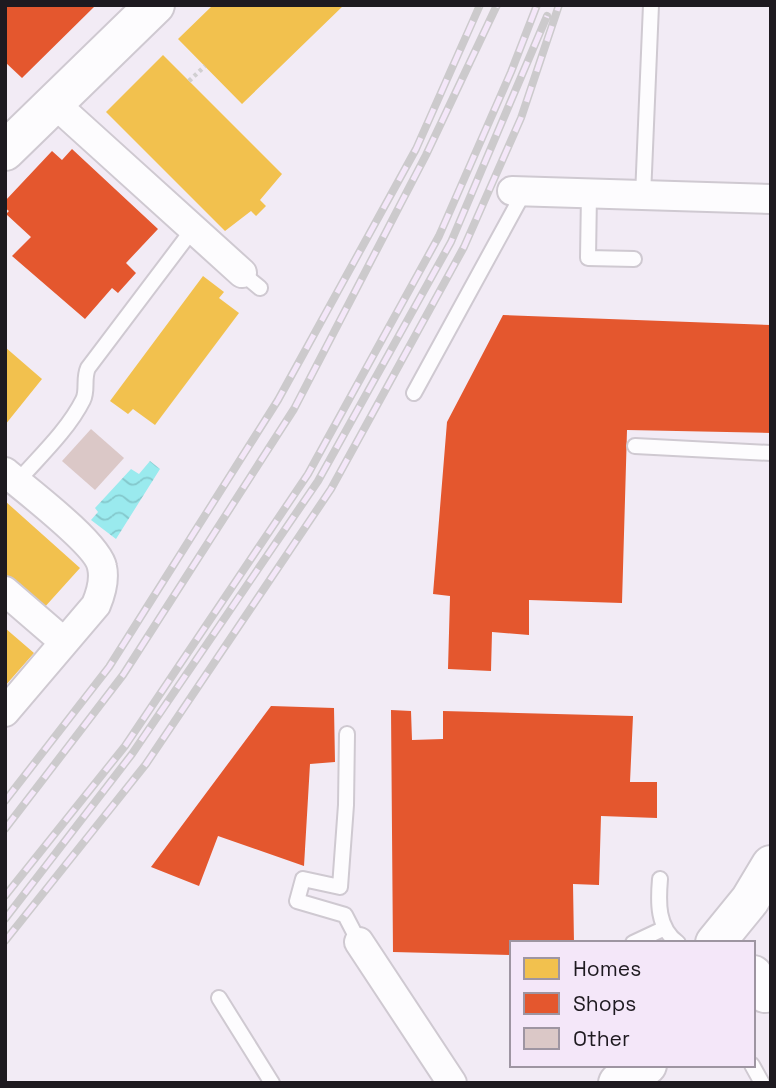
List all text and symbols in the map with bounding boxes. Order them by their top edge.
legend [510,941,755,1067]
text: Homes [573,955,641,982]
text: Shops [573,990,636,1017]
text: Other [573,1025,630,1052]

